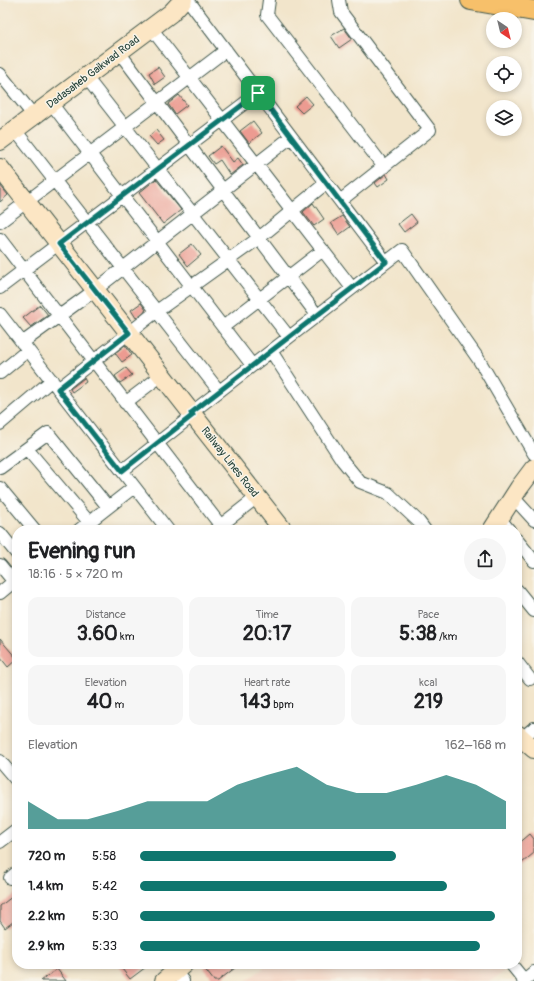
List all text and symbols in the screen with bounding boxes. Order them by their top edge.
north arrow [486,12,522,48]
map controls [486,12,522,136]
street label: Dadasaheb Gaikwad Road [44,33,142,111]
button: locate [486,56,522,92]
pin [241,76,275,110]
icon: arrive [247,82,269,104]
button: layers [486,100,522,136]
street label: Railway Lines Road [199,424,261,500]
text: Evening run [28,537,136,565]
button: share [464,538,506,580]
text: 18:16 · 5 × 720 m [28,566,123,582]
text: Distance [86,608,126,621]
text: Time [255,608,278,621]
text: Pace [417,608,439,621]
text: 3.60 [77,621,118,646]
text: 20:17 [243,621,291,646]
text: 5:38 [399,621,437,646]
text: km [118,630,134,643]
text: /km [437,630,457,643]
text: Elevation [85,676,127,689]
text: Heart rate [244,676,290,689]
text: kcal [419,676,437,689]
text: 40 [87,689,112,714]
text: 143 [240,689,271,714]
text: 219 [414,689,443,714]
text: m [112,698,124,711]
text: bpm [271,698,294,711]
text: Elevation [28,737,78,753]
text: 162–168 m [445,737,506,753]
text: 720 m [28,848,65,864]
text: 5:58 [92,848,116,864]
text: 1.4 km [28,878,63,894]
text: 5:42 [92,878,117,894]
text: 2.2 km [28,908,65,924]
text: 5:30 [92,908,119,924]
text: 2.9 km [28,938,65,954]
text: 5:33 [92,938,117,954]

